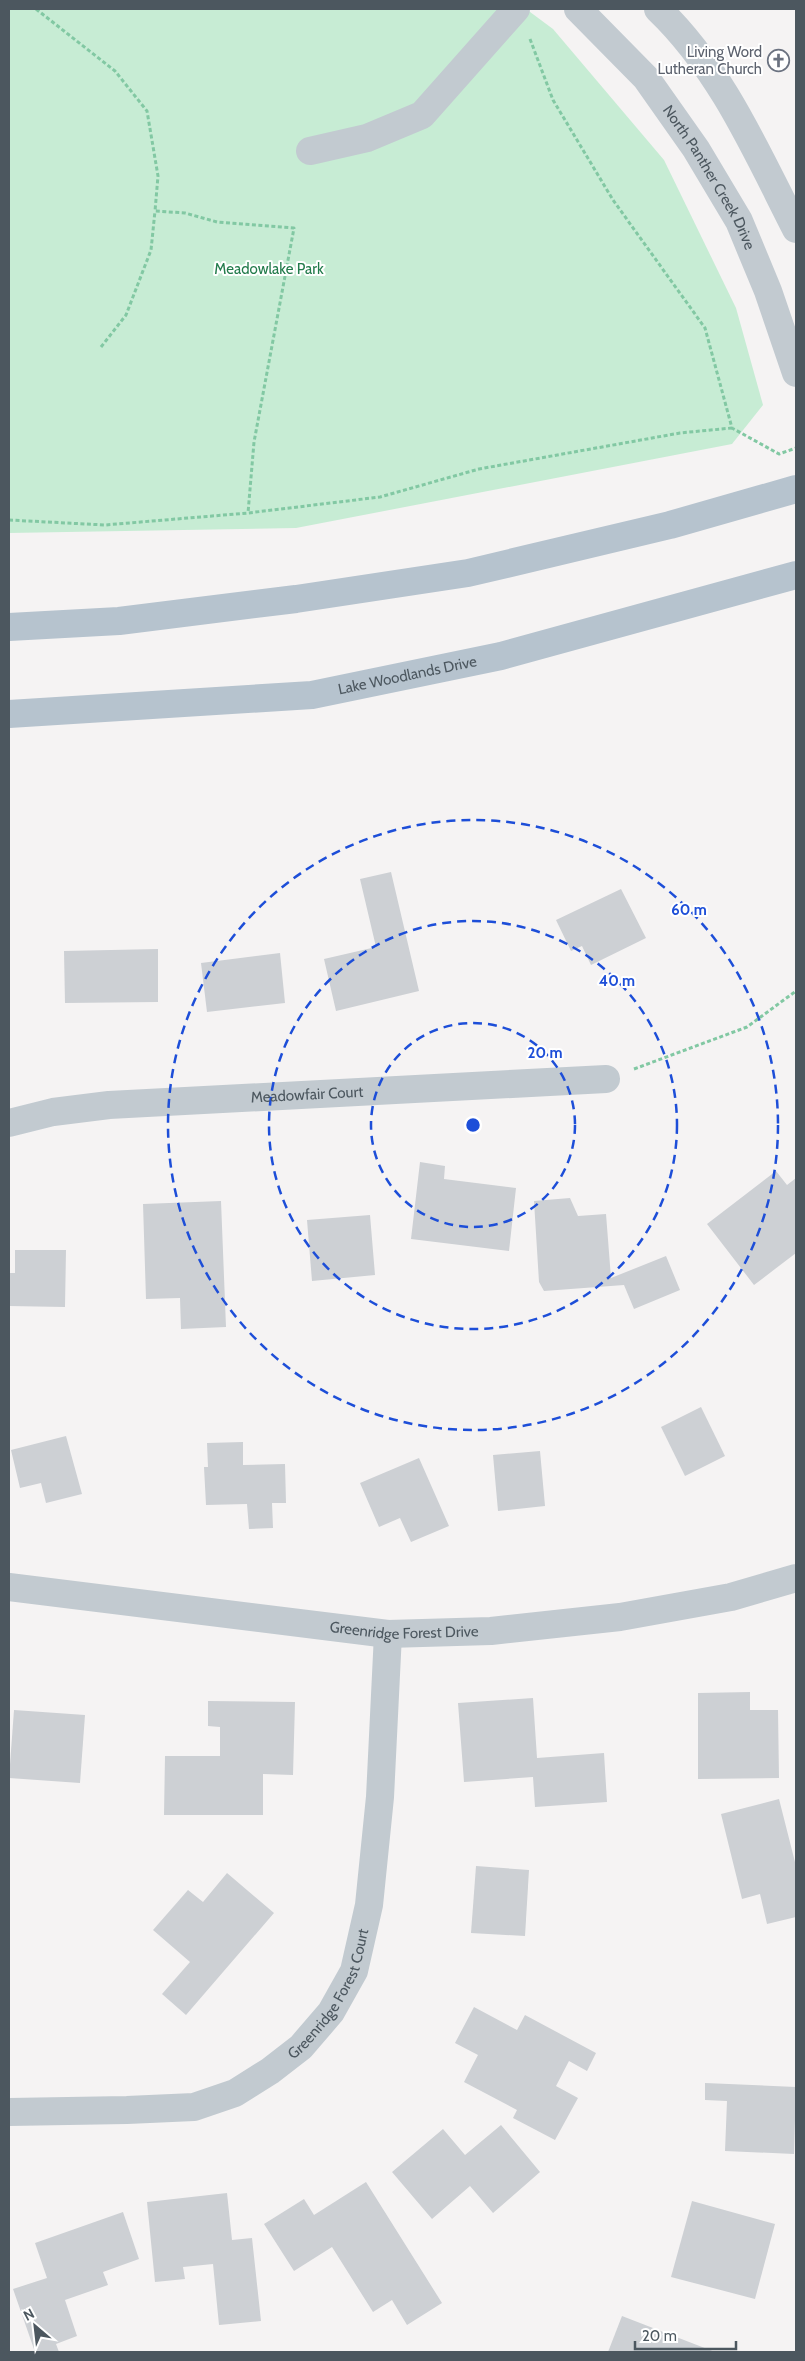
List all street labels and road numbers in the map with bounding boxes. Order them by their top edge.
street label: North Panther Creek Drive [659,102,759,253]
street label: Lake Woodlands Drive [336,652,479,698]
street label: Meadowfair Court [250,1083,364,1107]
street label: Greenridge Forest Drive [329,1618,479,1643]
street label: Greenridge Forest Court [284,1927,372,2063]

